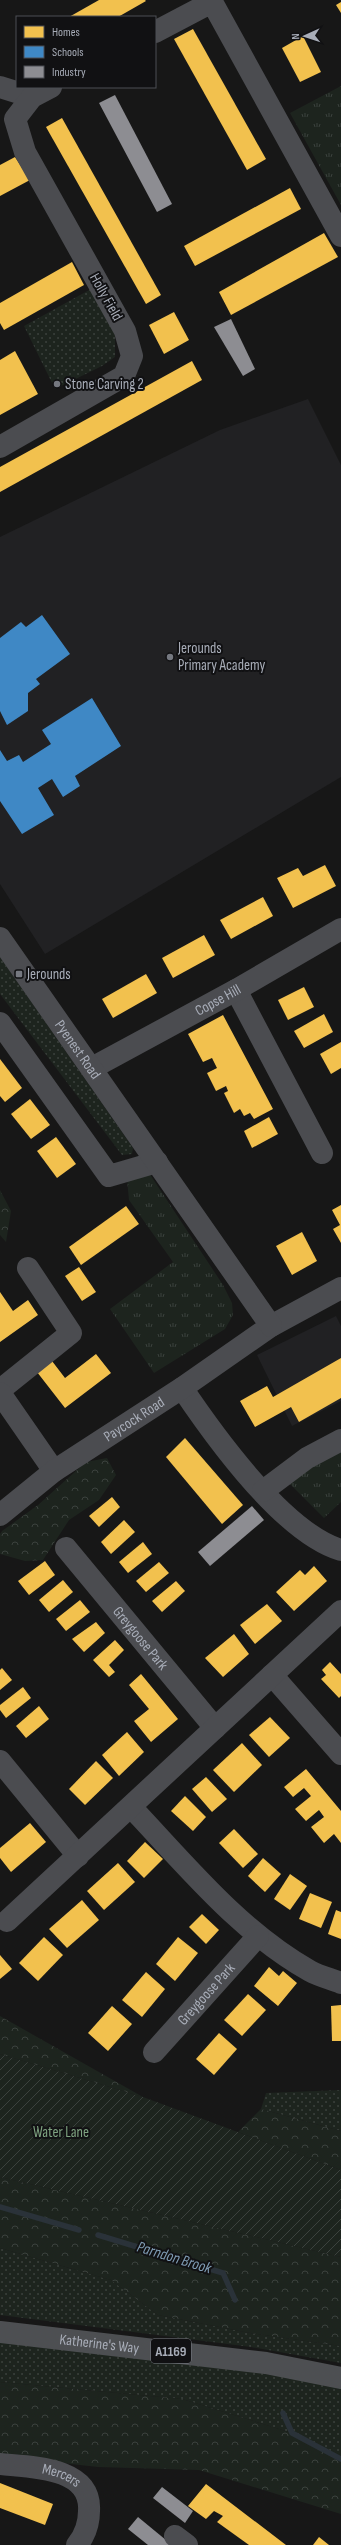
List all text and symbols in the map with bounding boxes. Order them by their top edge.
legend [16,16,156,88]
north arrow [285,16,325,56]
text: Homes [52,25,80,40]
text: N [289,33,302,40]
text: Schools [52,45,84,60]
text: Industry [52,65,86,80]
street label: Holly Field [85,270,127,324]
place label: Stone Carving 2 [65,375,144,394]
marker: Stone Carving 2 [52,379,62,389]
place label: Jerounds Primary Academy [177,639,266,675]
marker: Jerounds Primary Academy [165,652,175,662]
place label: Jerounds [26,965,71,984]
marker: Jerounds [14,969,24,979]
street label: Copse Hill [191,980,244,1020]
street label: Pyenest Road [51,1016,105,1083]
street label: Paycock Road [100,1392,168,1446]
street label: Greygoose Park [109,1602,173,1674]
street label: Greygoose Park [173,1959,239,2029]
park label: Water Lane [33,2123,89,2142]
water label: Parndon Brook [135,2238,214,2279]
street label: Katherine's Way [58,2330,140,2358]
road number: A1169 [151,2339,191,2363]
street label: Mercers [41,2459,86,2491]

